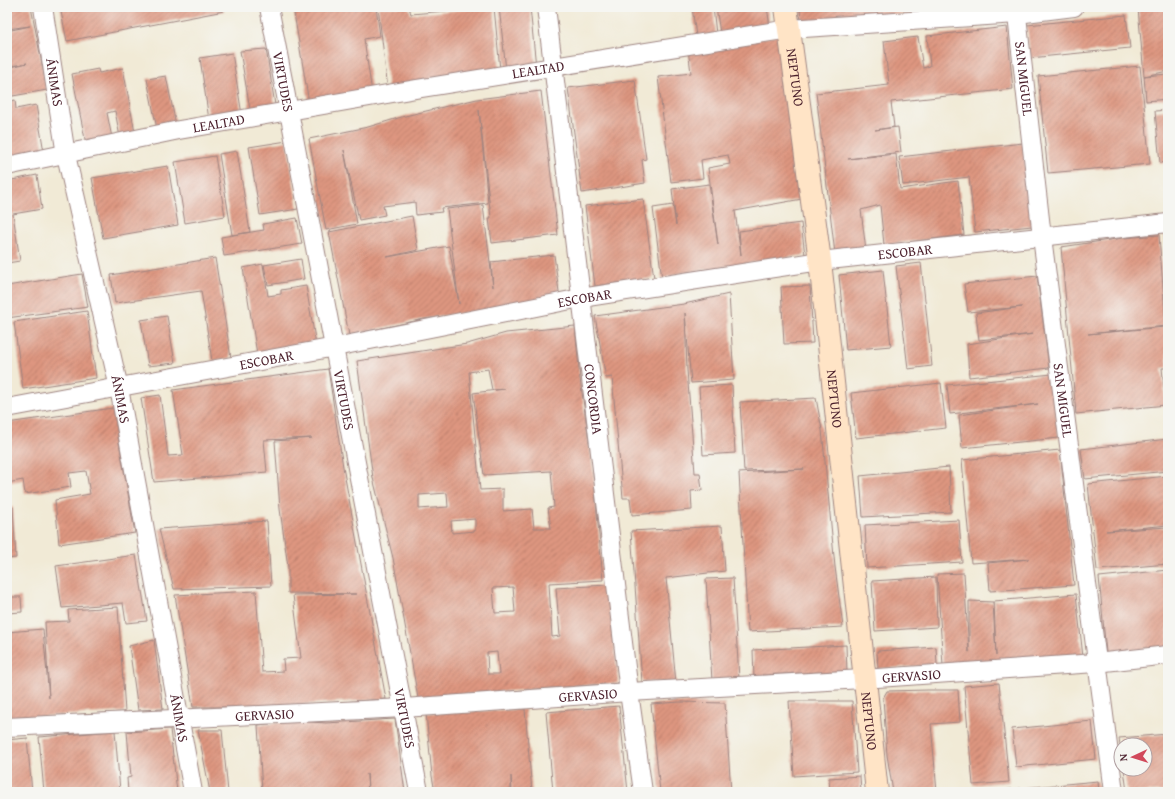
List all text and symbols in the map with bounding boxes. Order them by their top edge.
street label: SAN MIGUEL [1010,40,1038,117]
street label: NEPTUNO [782,47,809,108]
street label: VIRTUDES [268,50,299,114]
street label: LEALTAD [511,55,566,83]
street label: ÁNIMAS [41,56,68,108]
street label: LEALTAD [191,109,246,137]
street label: ESCOBAR [877,239,934,265]
street label: ESCOBAR [556,283,614,312]
street label: ESCOBAR [238,345,296,375]
street label: SAN MIGUEL [1048,362,1078,439]
street label: CONCORDIA [579,363,608,436]
street label: VIRTUDES [329,368,360,432]
street label: NEPTUNO [822,369,848,429]
street label: ÁNIMAS [106,373,135,425]
street label: GERVASIO [881,664,942,688]
street label: GERVASIO [558,683,618,707]
street label: VIRTUDES [389,686,420,750]
street label: NEPTUNO [856,691,882,751]
street label: ÁNIMAS [165,692,194,744]
street label: GERVASIO [235,703,295,726]
north arrow [1113,737,1153,777]
text: N [1115,753,1131,762]

